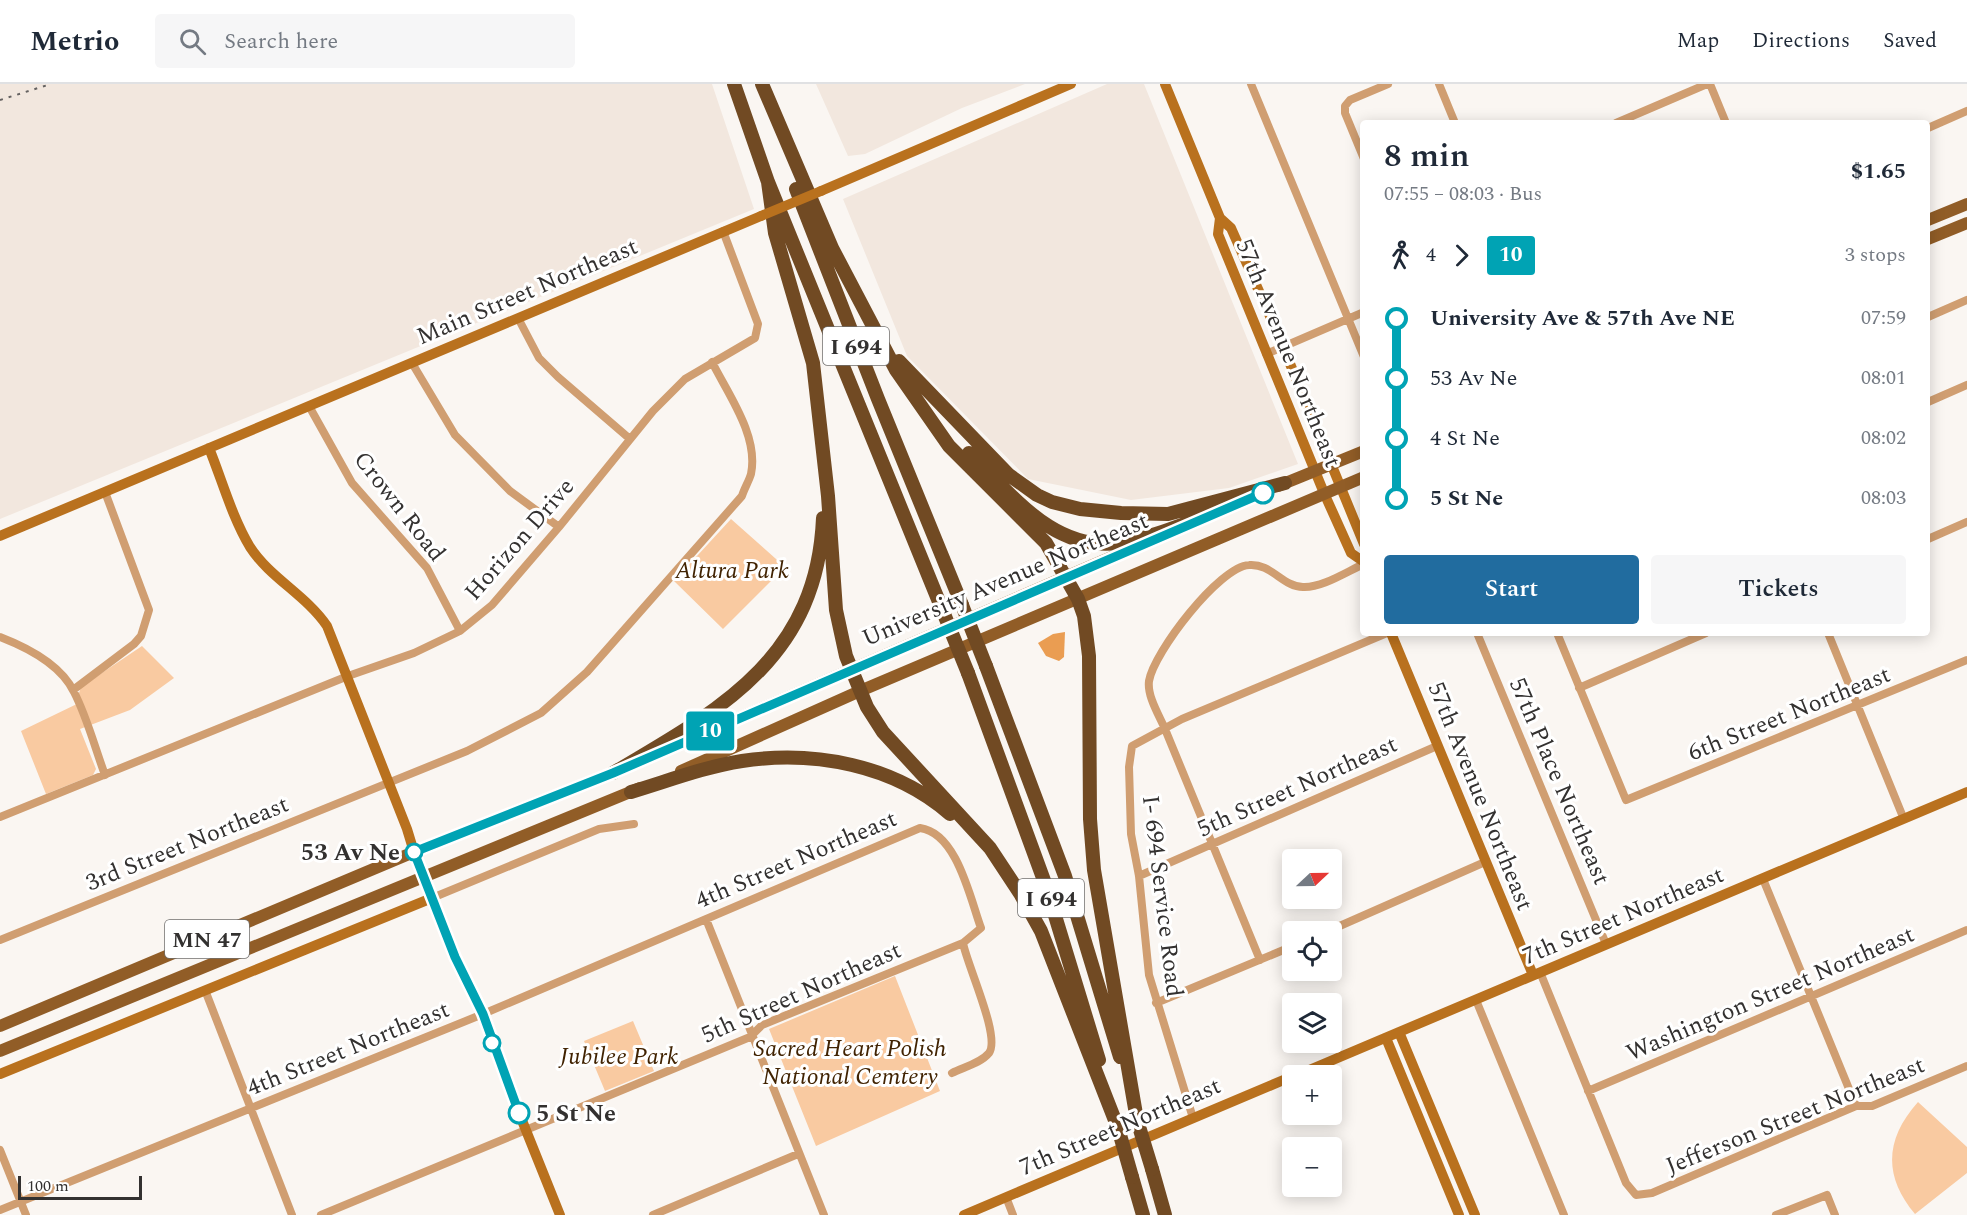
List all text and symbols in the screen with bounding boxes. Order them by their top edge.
search box [155,14,575,68]
text: Metrio [30,20,119,63]
icon: search [176,25,209,58]
text: Search here [224,25,338,58]
text: Map [1677,25,1719,57]
text: Directions [1752,25,1850,57]
text: Saved [1883,25,1937,57]
text: 8 min [1384,131,1470,181]
text: $1.65 [1851,155,1906,188]
text: 07:55 – 08:03 · Bus [1384,179,1542,209]
street label: Main Street Northeast [411,229,644,355]
street label: 57th Avenue Northeast [1226,234,1350,473]
icon: walk [1384,239,1417,272]
icon: forward [1445,239,1478,272]
text: 10 [1499,239,1523,271]
text: 4 [1426,240,1436,270]
text: 3 stops [1845,240,1906,270]
text: University Ave & 57th Ave NE [1430,302,1735,335]
text: 07:59 [1861,303,1906,333]
road number: I 694 [823,327,889,365]
text: 53 Av Ne [1430,362,1517,395]
text: 08:01 [1861,363,1906,393]
text: 4 St Ne [1430,422,1500,455]
text: 08:02 [1861,423,1906,453]
street label: Crown Road [344,444,454,570]
street label: Horizon Drive [456,470,583,609]
unlabelled marker [1252,482,1274,504]
text: 5 St Ne [1430,482,1503,515]
text: 08:03 [1861,483,1906,513]
street label: University Avenue Northeast [856,503,1154,657]
park label: Altura Park [674,553,789,589]
button: Start [1384,555,1639,624]
button: Tickets [1651,555,1906,624]
street label: 6th Street Northeast [1683,657,1896,771]
street label: 57th Place Northeast [1499,672,1619,891]
street label: 57th Avenue Northeast [1418,677,1542,916]
line badge: 10 [683,712,737,750]
text: 10 [698,715,722,747]
street label: 5th Street Northeast [1192,727,1403,847]
street label: 3rd Street Northeast [80,787,294,901]
street label: I- 694 Service Road [1132,793,1192,999]
street label: 4th Street Northeast [690,801,903,919]
place label: 53 Av Ne [301,835,400,871]
marker: 53 Av Ne [405,843,423,861]
north arrow [1282,849,1342,909]
map controls [1282,849,1342,1197]
street label: 7th Street Northeast [1517,857,1730,975]
road number: I 694 [1018,879,1084,917]
street label: Washington Street Northeast [1621,917,1920,1071]
road number: MN 47 [165,920,249,958]
button: locate [1282,921,1342,981]
street label: 5th Street Northeast [696,933,907,1053]
street label: 4th Street Northeast [242,992,455,1106]
button: layers [1282,993,1342,1053]
park label: Sacred Heart Polish National Cemtery [754,1031,946,1095]
unlabelled marker [483,1034,501,1052]
park label: Jubilee Park [558,1039,678,1075]
street label: Jefferson Street Northeast [1660,1047,1930,1184]
button: + [1282,1065,1342,1125]
street label: 7th Street Northeast [1014,1068,1227,1186]
place label: 5 St Ne [536,1096,616,1132]
marker: 5 St Ne [508,1102,530,1124]
button: − [1282,1137,1342,1197]
scale bar [18,1173,142,1200]
text: 100 m [27,1174,69,1198]

